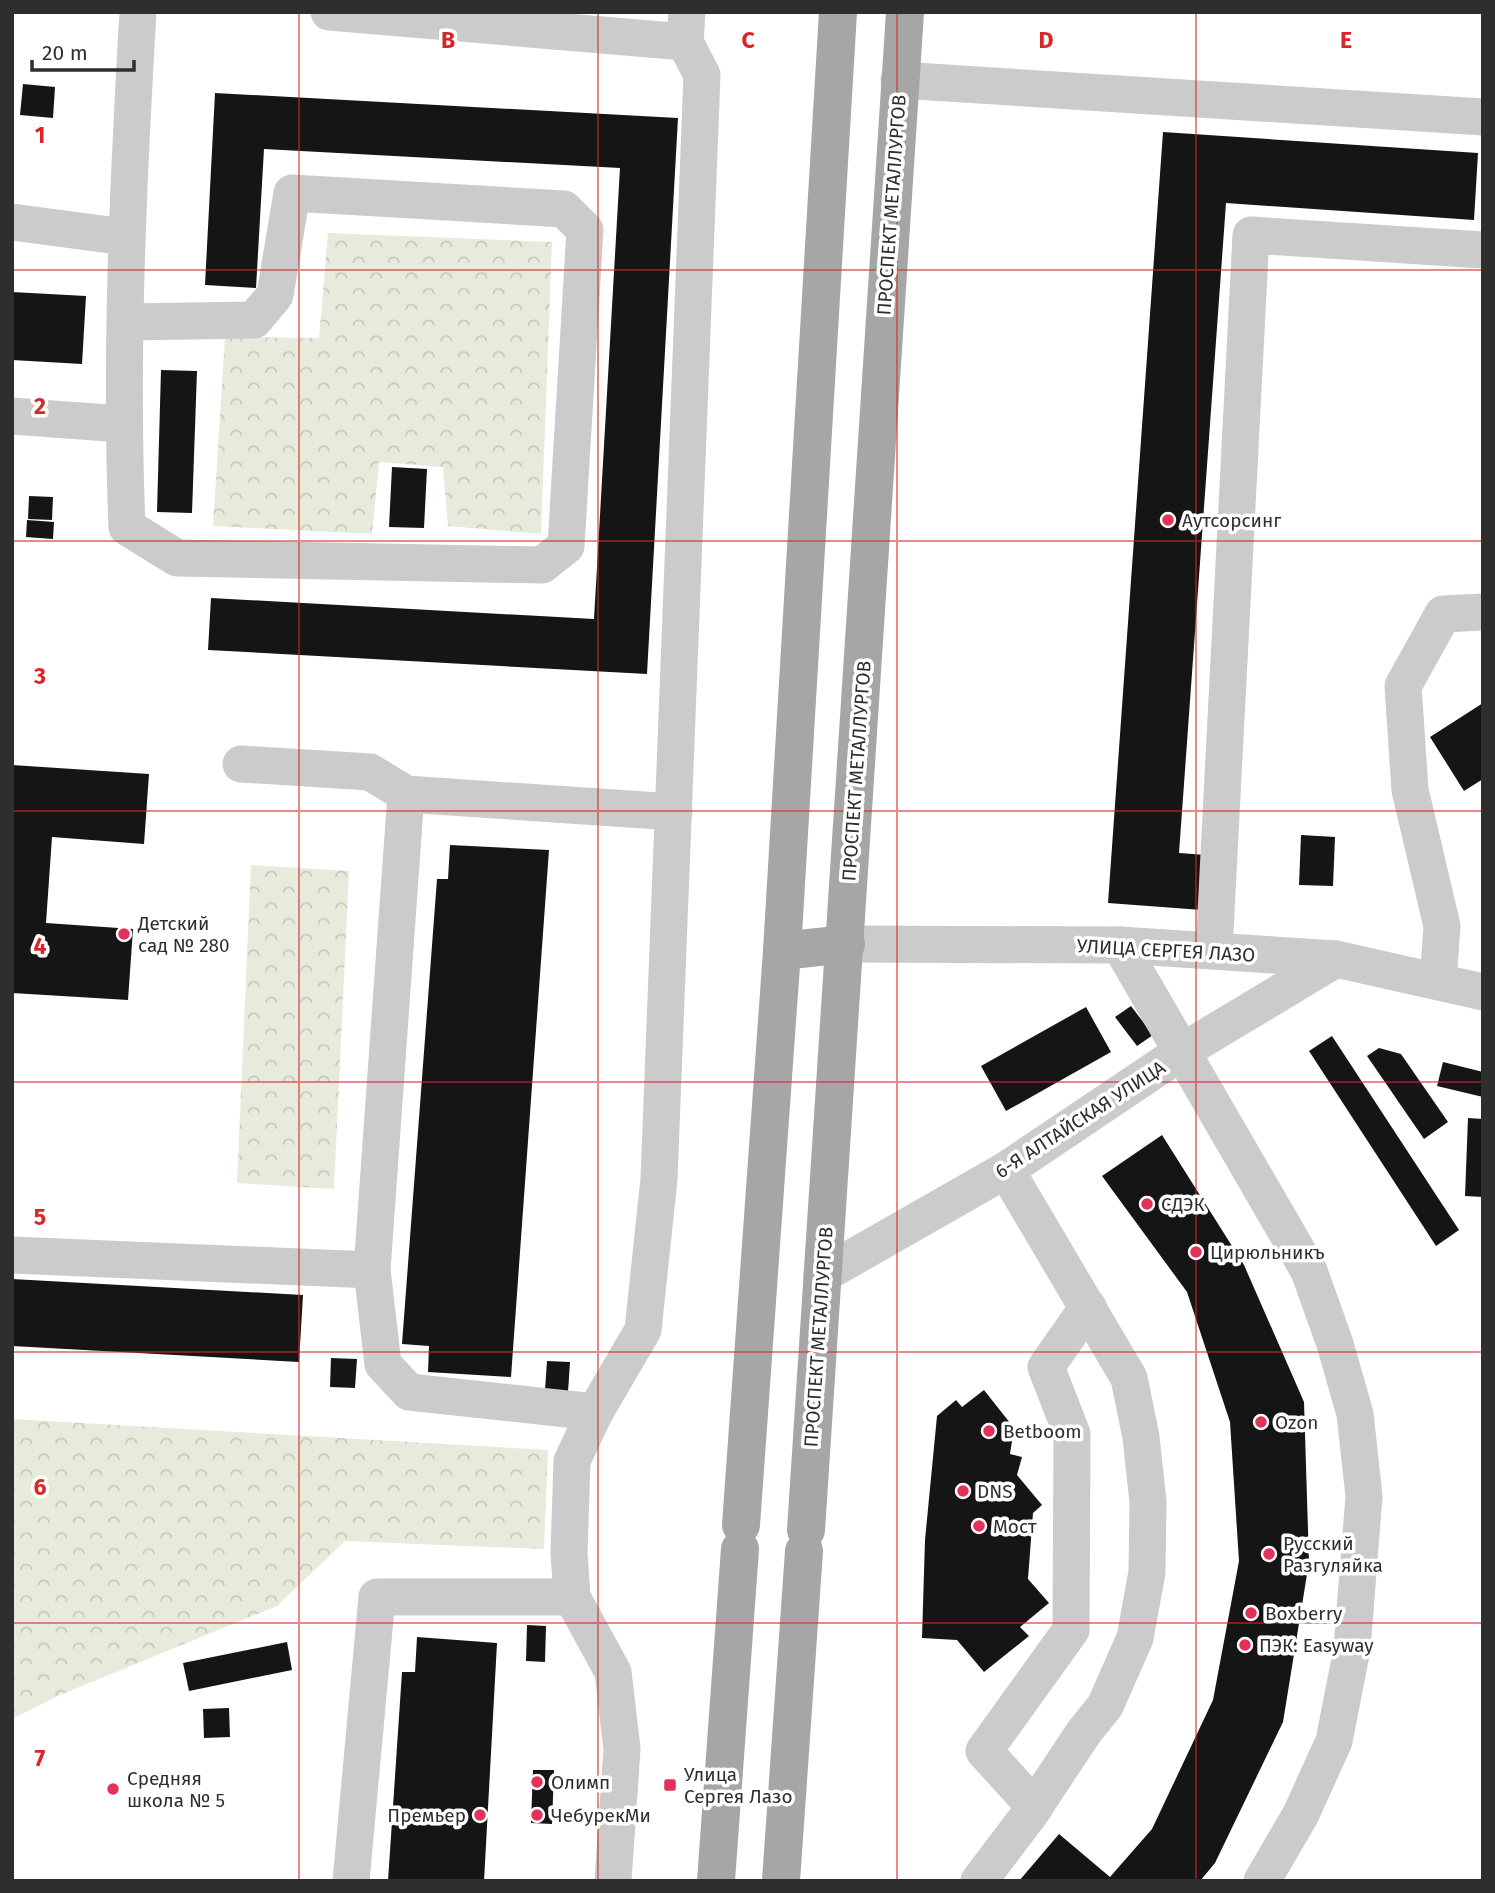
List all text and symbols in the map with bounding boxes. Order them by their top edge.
text: B [441,26,455,54]
text: C [741,26,755,54]
text: D [1039,26,1054,54]
text: E [1340,26,1352,54]
scale bar [32,28,133,72]
text: 20 m [42,40,88,66]
street label: ПРОСПЕКТ МЕТАЛЛУРГОВ [872,94,911,316]
text: 1 [35,121,45,149]
text: 2 [34,392,46,420]
place label: Аутсорсинг [1182,509,1282,532]
marker: Аутсорсинг [1160,512,1176,528]
street label: ПРОСПЕКТ МЕТАЛЛУРГОВ [837,660,876,882]
text: 3 [33,662,46,690]
place label: Детский сад № 280 [137,912,230,957]
marker: Детский сад № 280 [116,926,132,942]
text: 4 [34,932,47,960]
street label: УЛИЦА СЕРГЕЯ ЛАЗО [1076,934,1256,967]
street label: 6-Я АЛТАЙСКАЯ УЛИЦА [991,1056,1170,1183]
place label: СДЭК [1161,1193,1205,1216]
marker: СДЭК [1139,1196,1155,1212]
text: 5 [34,1203,46,1231]
street label: ПРОСПЕКТ МЕТАЛЛУРГОВ [799,1226,838,1448]
place label: Цирюльникъ [1210,1241,1325,1264]
marker: Цирюльникъ [1188,1244,1204,1260]
place label: Ozon [1275,1411,1318,1434]
marker: Ozon [1253,1414,1269,1430]
place label: Betboom [1003,1420,1082,1443]
marker: Betboom [981,1423,997,1439]
text: 6 [34,1473,47,1501]
place label: DNS [977,1480,1013,1503]
marker: DNS [955,1483,971,1499]
place label: Мост [993,1515,1037,1538]
marker: Мост [971,1518,987,1534]
place label: Русский Разгуляйка [1283,1532,1383,1577]
marker: Русский Разгуляйка [1261,1546,1277,1562]
place label: Boxberry [1265,1602,1343,1625]
marker: Boxberry [1243,1605,1259,1621]
place label: ПЭК: Easyway [1259,1634,1374,1657]
marker: ПЭК: Easyway [1237,1637,1253,1653]
text: 7 [35,1744,46,1772]
place label: Улица Сергея Лазо [684,1763,793,1808]
place label: Средняя школа № 5 [127,1767,225,1812]
place label: Олимп [551,1771,610,1794]
marker: Олимп [529,1774,545,1790]
marker: Улица Сергея Лазо [662,1777,678,1793]
marker: Средняя школа № 5 [105,1781,121,1797]
place label: Премьер [387,1804,466,1827]
place label: ЧебурекМи [551,1804,651,1827]
marker: Премьер [472,1807,488,1823]
marker: ЧебурекМи [529,1807,545,1823]

